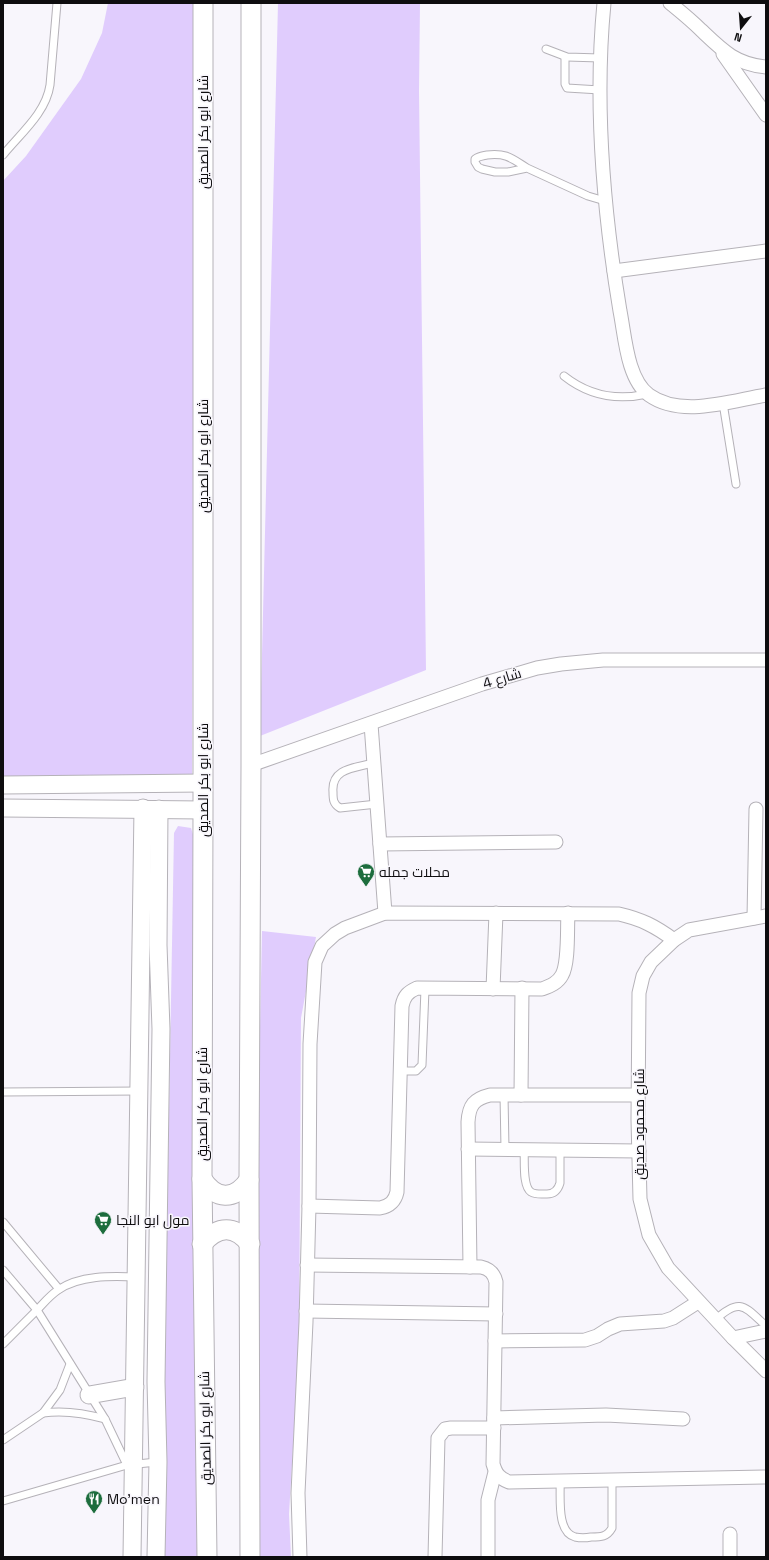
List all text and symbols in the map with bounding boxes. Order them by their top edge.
north arrow [721,8,761,48]
text: N [733,30,744,45]
street label: شارع ابو بكر الصديق [194,75,212,189]
street label: شارع ابو بكر الصديق [194,399,212,513]
street label: شارع 4 [480,664,524,692]
street label: شارع ابو بكر الصديق [194,723,212,837]
supermarket icon: محلات جمله [356,862,376,887]
place label: محلات جمله [379,863,450,881]
street label: شارع ابو بكر الصديق [193,1047,211,1161]
street label: شارع محمود صديق [630,1068,648,1180]
supermarket icon: مول ابو النجا [93,1210,113,1235]
place label: مول ابو النجا [116,1211,190,1229]
street label: شارع ابو بكر الصديق [195,1371,215,1485]
restaurant icon: Mo'men [84,1489,104,1514]
place label: Mo'men [107,1490,160,1508]

